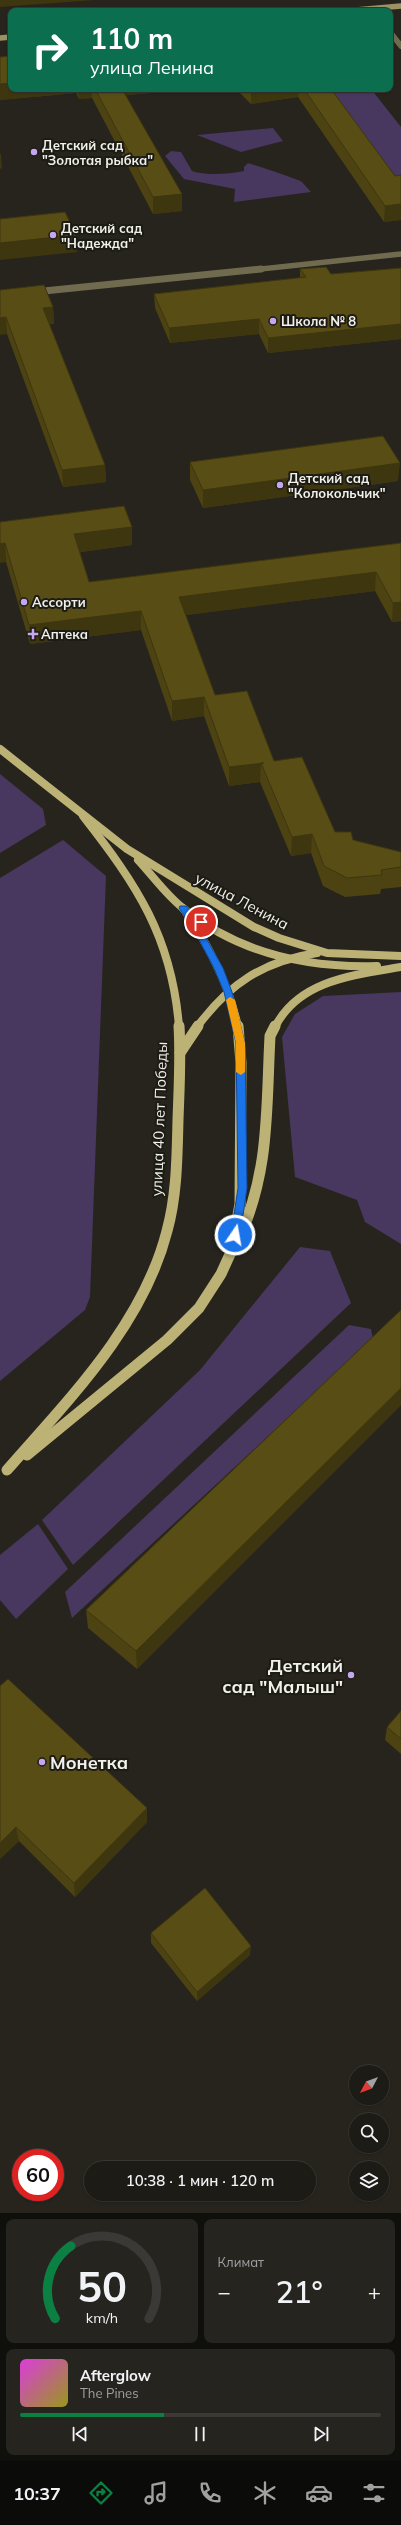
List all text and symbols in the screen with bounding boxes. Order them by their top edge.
text: 110 m [90,21,173,56]
icon: right [24,24,76,76]
text: улица Ленина [90,56,214,79]
place label: Детский сад "Золотая рыбка" [42,137,153,168]
marker: Детский сад "Золотая рыбка" [29,147,39,157]
place label: Детский сад "Надежда" [61,220,142,251]
marker: Детский сад "Надежда" [48,230,58,240]
place label: Школа № 8 [281,313,356,329]
marker: Школа № 8 [268,316,278,326]
place label: Детский сад "Колокольчик" [288,470,386,501]
marker: Детский сад "Колокольчик" [275,480,285,490]
place label: Ассорти [32,594,86,610]
marker: Ассорти [19,597,29,607]
place label: Аптека [41,626,88,642]
marker: Аптека [28,629,38,639]
street label: улица Ленина [192,868,292,934]
pin [184,905,218,939]
icon: arrive [190,911,212,933]
street label: улица 40 лет Победы [147,1041,171,1197]
position arrow [214,1214,256,1256]
place label: Детский сад "Малыш" [222,1654,343,1698]
marker: Детский сад "Малыш" [346,1670,356,1680]
place label: Монетка [50,1751,128,1774]
marker: Монетка [37,1757,47,1767]
north arrow [349,2065,389,2105]
map controls [349,2065,389,2201]
button: search [349,2113,389,2153]
speed limit sign: 60 [12,2149,64,2201]
button: layers [349,2161,389,2201]
text: 10:38 · 1 мин · 120 m [126,2171,274,2190]
text: Климат [218,2254,264,2270]
text: 50 [77,2260,127,2312]
text: 21° [276,2273,323,2311]
text: − [218,2278,231,2306]
text: + [368,2278,381,2306]
text: km/h [86,2309,118,2327]
text: Afterglow [80,2366,151,2385]
text: The Pines [80,2385,139,2401]
icon: previous [69,2423,91,2445]
icon: pause [189,2423,211,2445]
icon: next [310,2423,332,2445]
icon: directions [87,2479,115,2507]
icon: music [142,2479,170,2507]
icon: phone [196,2479,224,2507]
icon: climate [251,2479,279,2507]
icon: car [305,2479,333,2507]
icon: filters [360,2479,388,2507]
text: 10:37 [13,2482,61,2505]

